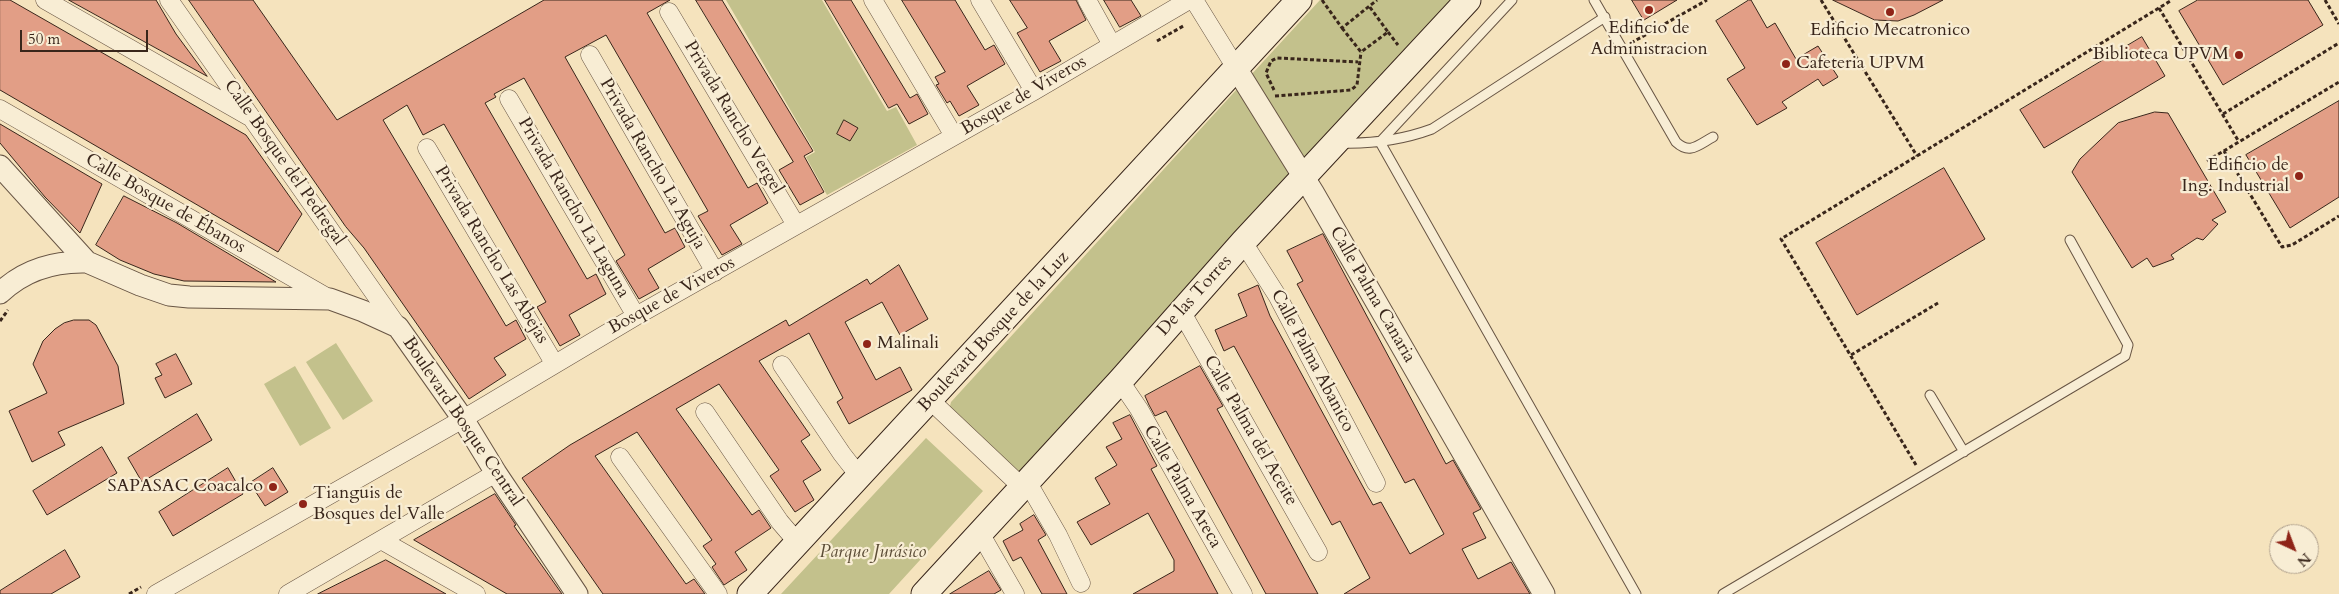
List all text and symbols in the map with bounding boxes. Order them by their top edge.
marker: Edificio de Administracion [1643,4,1655,16]
marker: Edificio Mecatronico [1884,6,1896,18]
place label: Edificio de Administracion [1590,18,1708,60]
scale bar [22,20,150,52]
place label: Edificio Mecatronico [1810,20,1970,42]
text: 50 m [28,29,60,49]
street label: Privada Rancho Vergel [679,37,787,199]
place label: Biblioteca UPVM [2092,44,2229,66]
marker: Biblioteca UPVM [2233,49,2245,61]
street label: Bosque de Viveros [958,51,1090,141]
place label: Cafeteria UPVM [1796,53,1925,75]
marker: Cafeteria UPVM [1780,58,1792,70]
street label: Privada Rancho La Aguja [594,75,710,253]
street label: Calle Bosque del Pedregal [219,76,349,250]
street label: Privada Rancho La Laguna [512,114,634,302]
street label: Calle Bosque de Ébanos [81,149,249,259]
place label: Edificio de Ing. Industrial [2182,155,2289,198]
street label: Privada Rancho Las Abejas [429,162,553,348]
marker: Edificio de Ing. Industrial [2293,170,2305,182]
street label: Calle Palma Canaria [1324,223,1420,367]
street label: Boulevard Bosque de la Luz [914,247,1074,417]
street label: De las Torres [1153,251,1237,341]
street label: Bosque de Viveros [605,252,739,340]
street label: Calle Palma Abanico [1265,286,1359,436]
street label: Boulevard Bosque Central [397,333,527,511]
place label: Malinali [877,333,939,355]
marker: Malinali [861,338,873,350]
street label: Calle Palma del Aceite [1198,352,1302,510]
street label: Calle Palma Areca [1138,422,1226,552]
place label: SAPASAC Coacalco [108,476,263,498]
marker: SAPASAC Coacalco [267,481,279,493]
place label: Tianguis de Bosques del Valle [313,483,445,526]
marker: Tianguis de Bosques del Valle [297,498,309,510]
north arrow [2269,524,2319,574]
park label: Parque Jurásico [820,542,926,564]
text: N [2293,549,2315,571]

